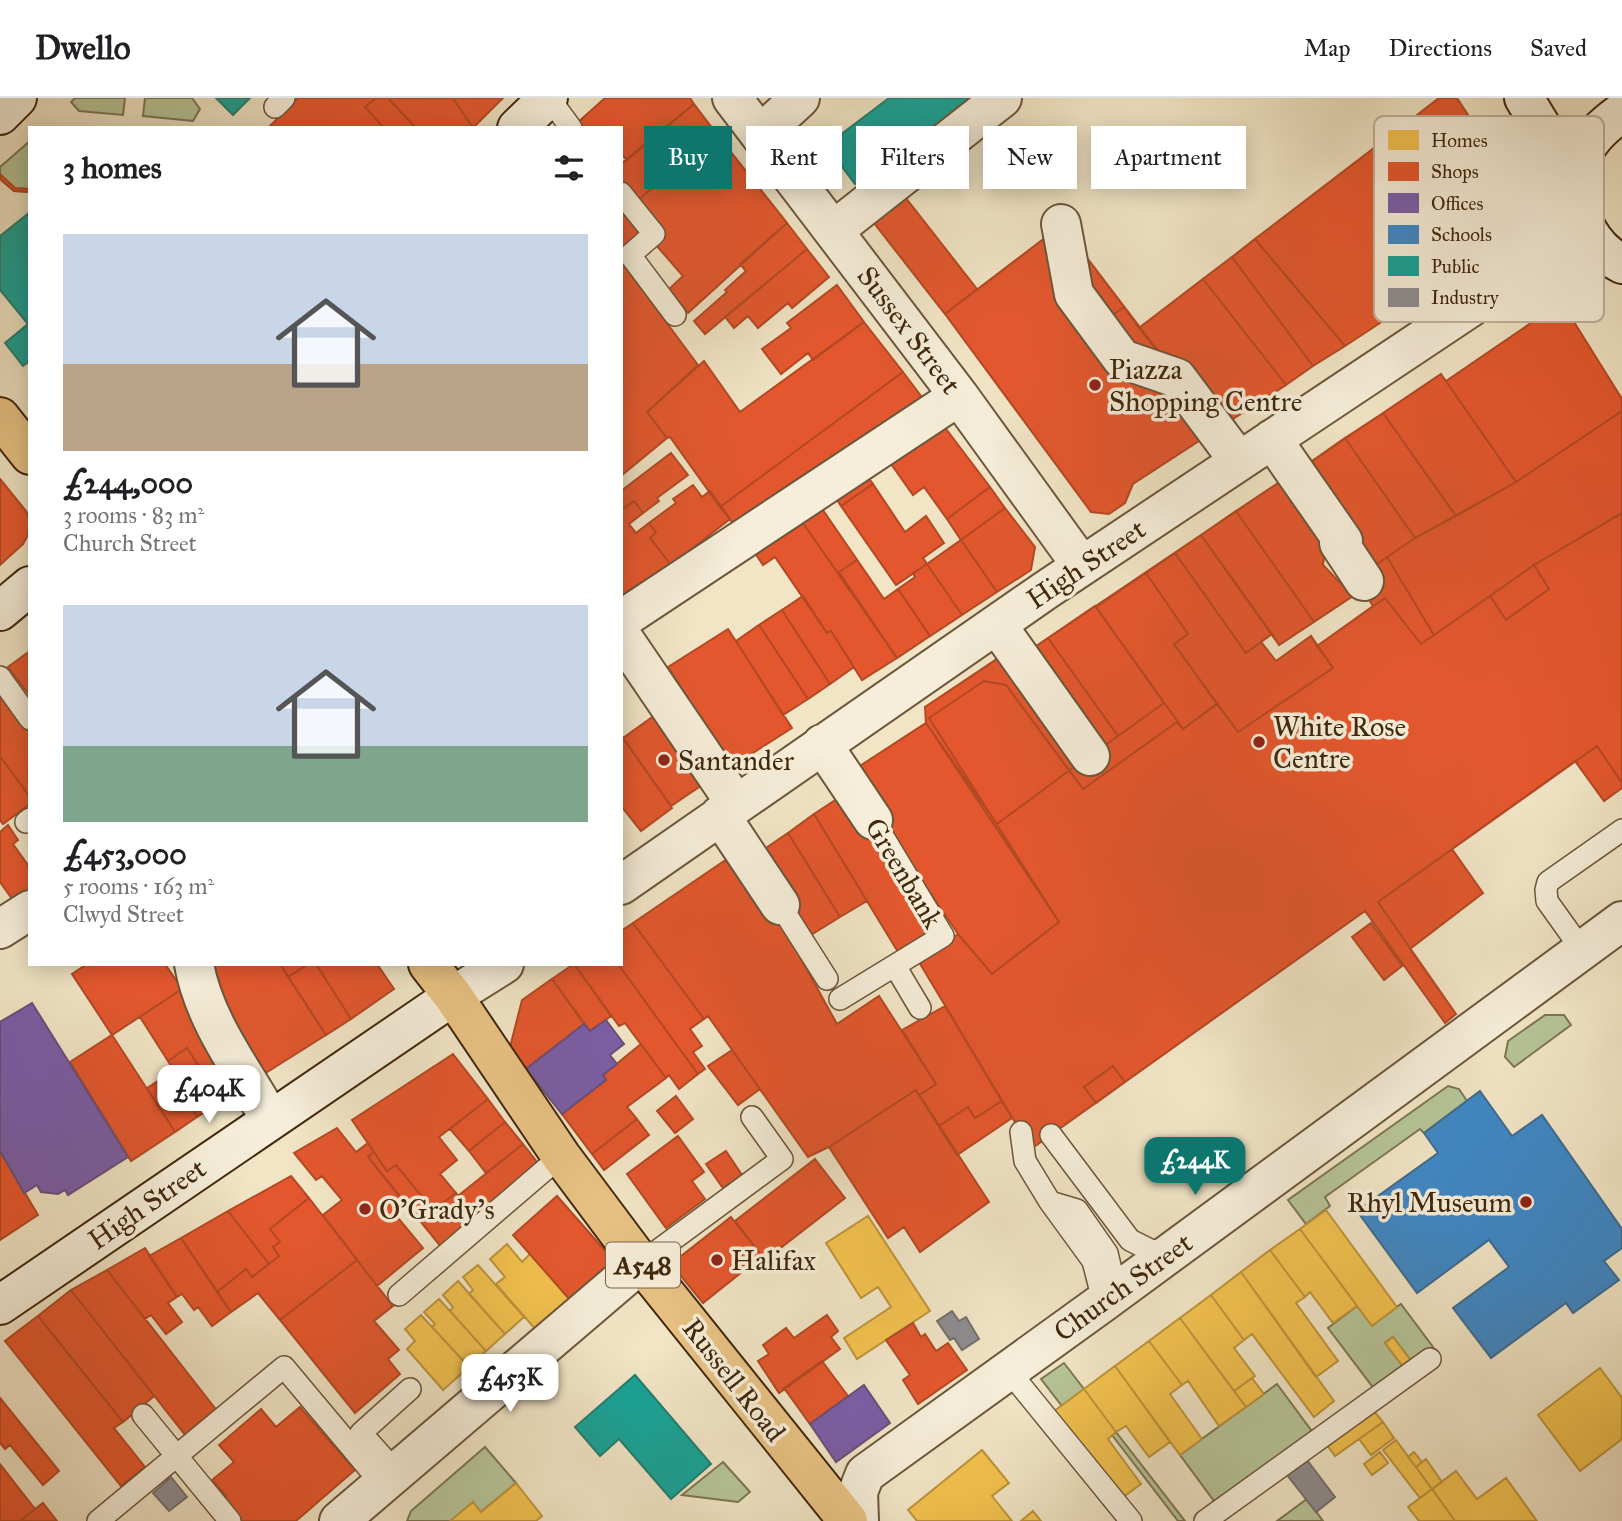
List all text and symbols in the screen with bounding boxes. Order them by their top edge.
text: Dwello [35,28,131,68]
text: Map [1304,33,1351,63]
text: Directions [1389,33,1492,63]
text: Saved [1530,33,1587,63]
legend [1374,116,1604,322]
chip: Buy [644,126,732,189]
chip: Rent [746,126,842,189]
chip: Filters [856,126,969,189]
chip: New [983,126,1077,189]
chip: Apartment [1091,126,1246,189]
text: Homes [1431,129,1488,152]
icon: filters [550,149,588,187]
text: 3 homes [63,150,162,186]
text: Shops [1431,160,1479,183]
text: Offices [1431,192,1483,215]
text: Schools [1431,223,1492,246]
text: Public [1431,255,1479,278]
street label: Sussex Street [850,259,968,401]
icon: home [263,280,389,406]
text: Industry [1431,286,1500,309]
place label: Piazza Shopping Centre [1109,352,1303,419]
marker: Piazza Shopping Centre [1087,377,1103,393]
text: £244,000 [63,465,193,501]
text: 3 rooms · 83 m² [63,501,204,529]
street label: High Street [1020,511,1152,617]
text: Church Street [63,529,197,557]
icon: home [263,651,389,777]
place label: White Rose Centre [1273,709,1406,776]
marker: White Rose Centre [1251,734,1267,750]
place label: Santander [678,743,795,778]
marker: Santander [656,752,672,768]
street label: Greenbank [857,811,951,935]
text: £453,000 [63,836,187,872]
text: 5 rooms · 163 m² [63,872,214,900]
text: Clwyd Street [63,900,184,928]
pin: £404K [160,1066,258,1125]
text: £404K [173,1074,245,1102]
pin: £244K [1146,1138,1244,1197]
text: £244K [1160,1146,1230,1174]
street label: High Street [81,1151,213,1257]
place label: Rhyl Museum [1347,1185,1512,1220]
place label: O'Grady's [379,1192,495,1227]
marker: Rhyl Museum [1518,1194,1534,1210]
marker: O'Grady's [357,1201,373,1217]
street label: Church Street [1047,1225,1199,1349]
road number: A548 [606,1242,680,1288]
place label: Halifax [731,1243,817,1278]
marker: Halifax [709,1252,725,1268]
street label: Russell Road [675,1311,793,1449]
pin: £453K [461,1354,559,1414]
text: £453K [477,1363,543,1391]

